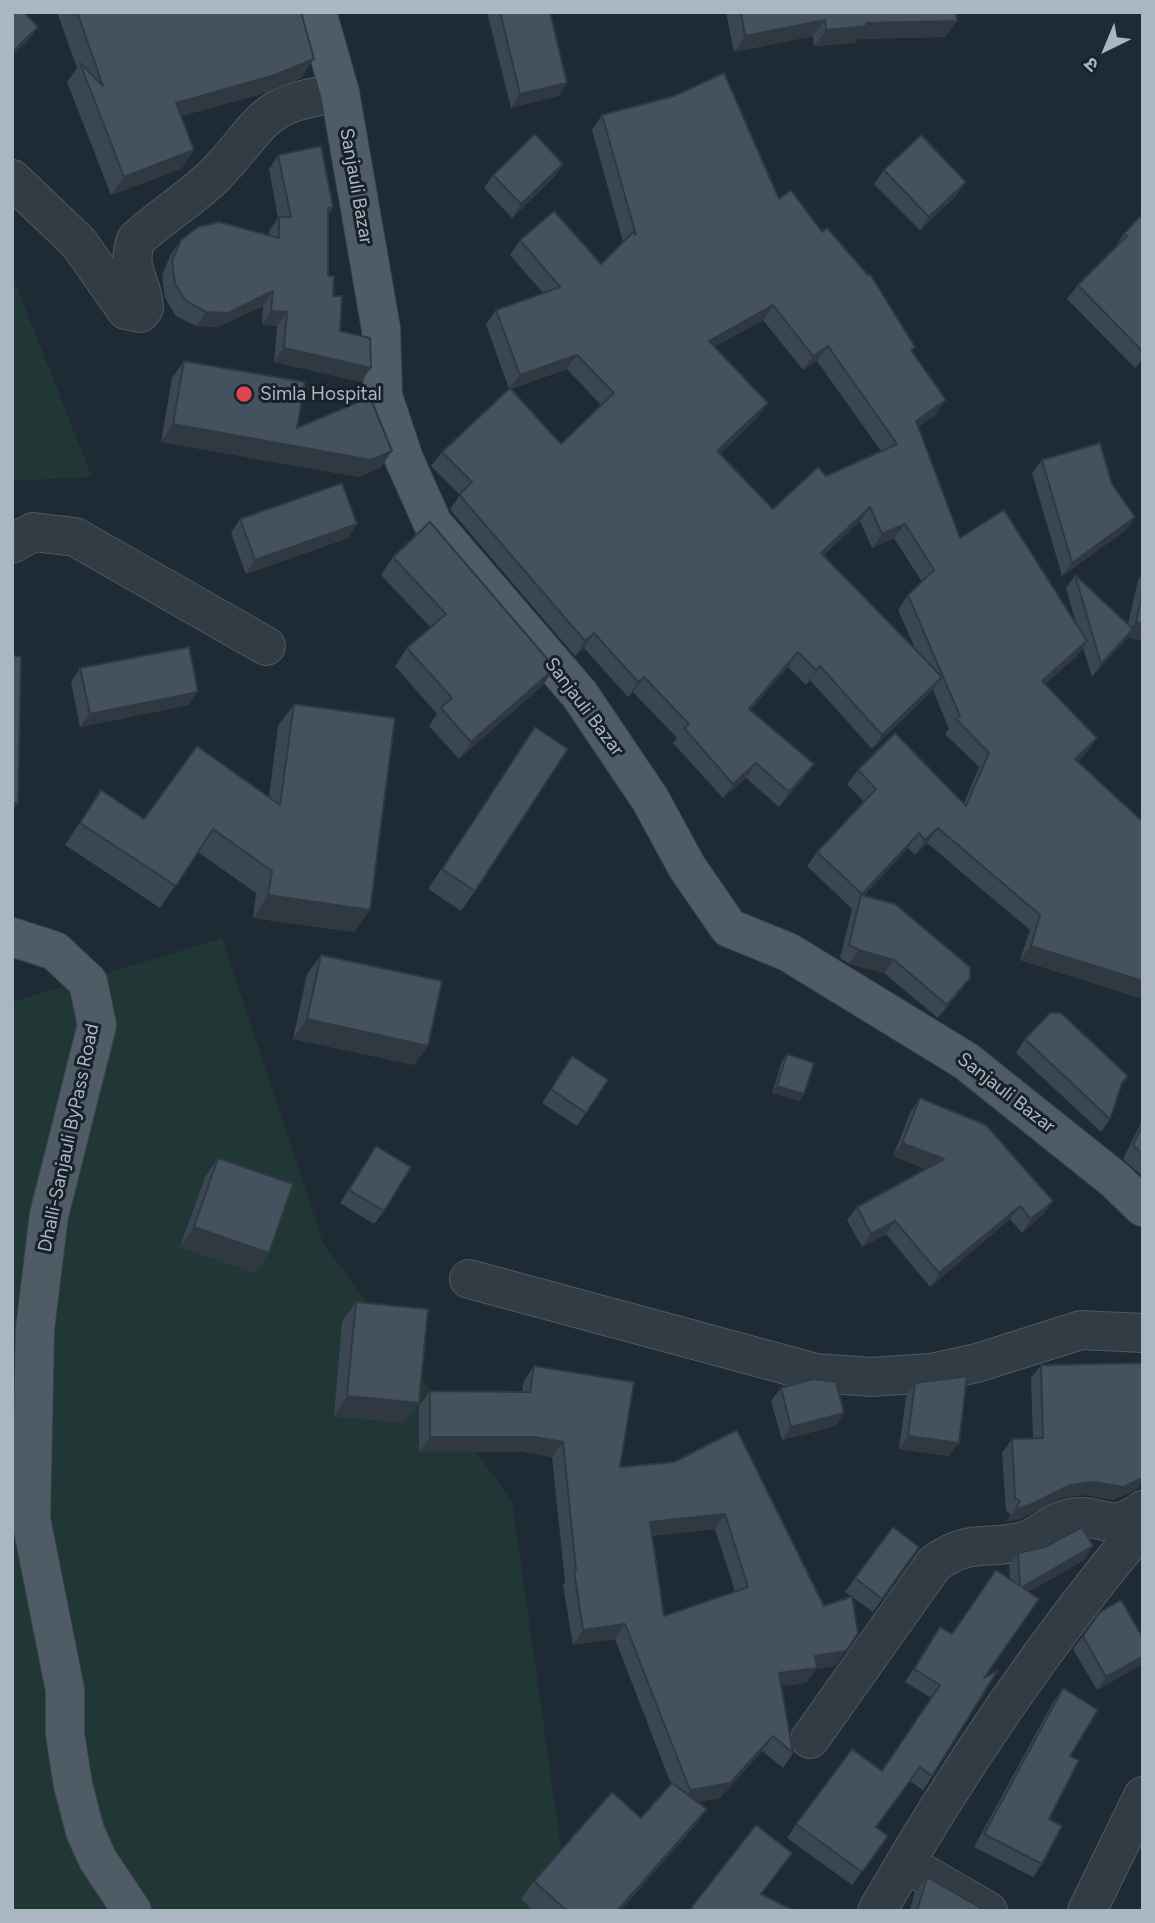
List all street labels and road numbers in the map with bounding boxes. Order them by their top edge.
street label: Sanjauli Bazar [335,126,377,246]
street label: Sanjauli Bazar [540,653,628,761]
street label: Dhalli-Sanjauli ByPass Road [34,1022,104,1254]
street label: Sanjauli Bazar [953,1048,1059,1138]

